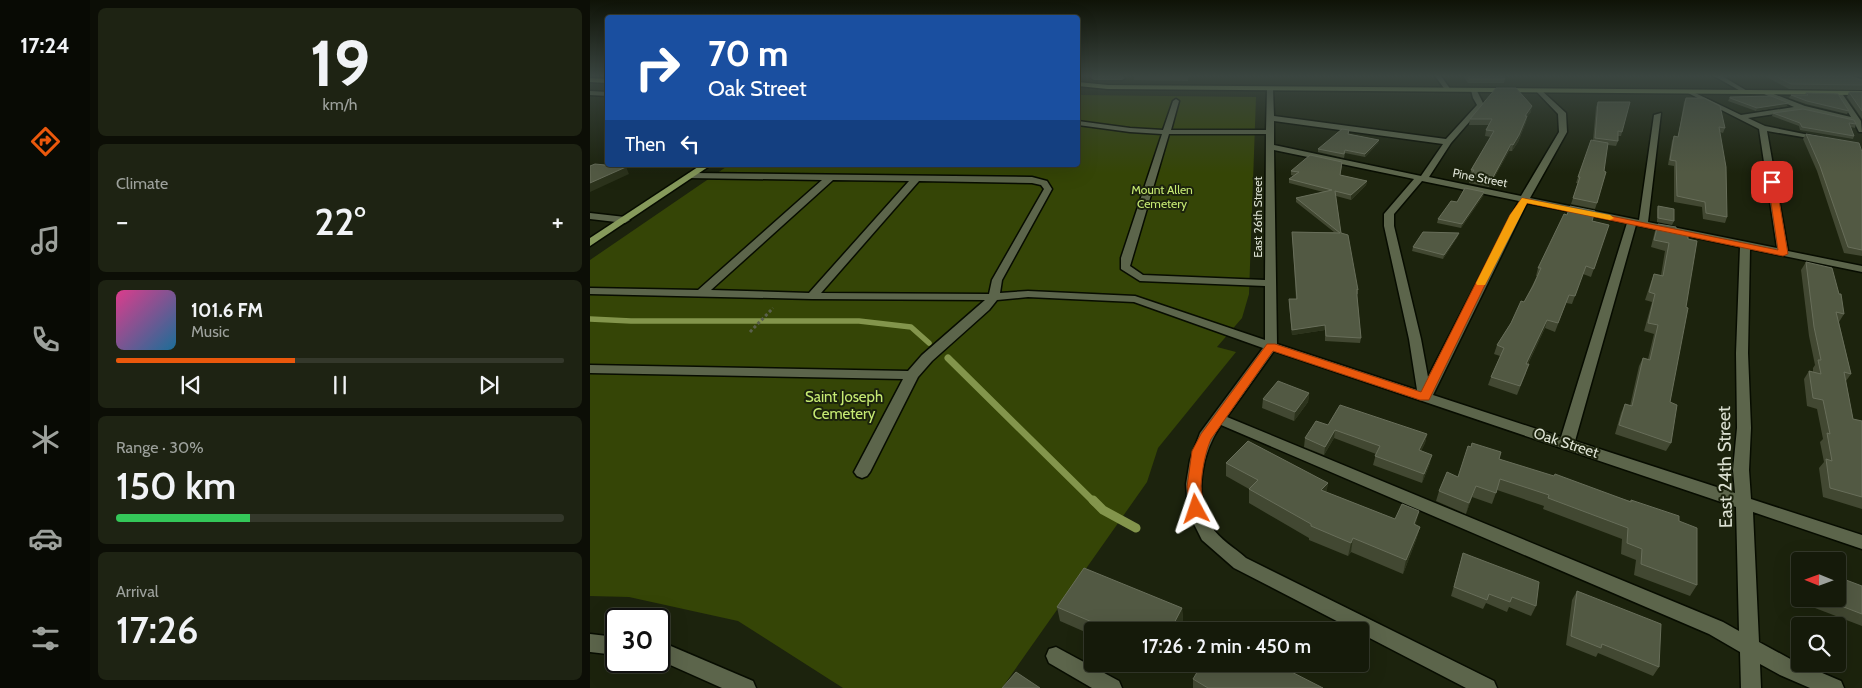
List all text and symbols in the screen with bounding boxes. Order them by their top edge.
text: 19 [310,23,370,102]
text: 17:24 [20,32,70,59]
text: 70 m [708,32,789,75]
icon: right [625,35,690,100]
text: Oak Street [708,75,807,102]
text: km/h [322,95,358,114]
icon: directions [28,124,63,159]
icon: left [676,130,704,158]
text: Then [625,133,666,156]
pin [1751,161,1793,203]
street label: Pine Street [1451,165,1509,190]
icon: arrive [1758,168,1786,196]
text: Climate [116,174,168,193]
street label: East 26th Street [1250,176,1265,258]
park label: Mount Allen Cemetery [1131,182,1193,211]
text: 22° [314,198,366,245]
text: − [116,204,128,238]
text: + [552,204,564,238]
icon: music [28,223,63,258]
text: 101.6 FM [191,299,263,322]
icon: phone [28,322,63,357]
text: Music [191,322,229,341]
icon: previous [177,371,205,399]
icon: pause [326,371,354,399]
icon: next [475,371,503,399]
park label: Saint Joseph Cemetery [805,388,883,423]
street label: East 24th Street [1713,406,1737,528]
icon: climate [28,422,63,457]
street label: Oak Street [1531,424,1601,462]
text: Range · 30% [116,438,204,457]
text: 150 km [116,462,236,509]
position arrow [1169,482,1221,534]
icon: car [28,521,63,556]
north arrow [1791,552,1846,608]
map controls [1791,552,1846,672]
text: Arrival [116,582,159,601]
text: 17:26 [116,606,198,653]
speed limit sign: 30 [605,608,670,673]
button: search [1791,617,1846,672]
icon: filters [28,621,63,656]
text: 17:26 · 2 min · 450 m [1142,635,1311,658]

